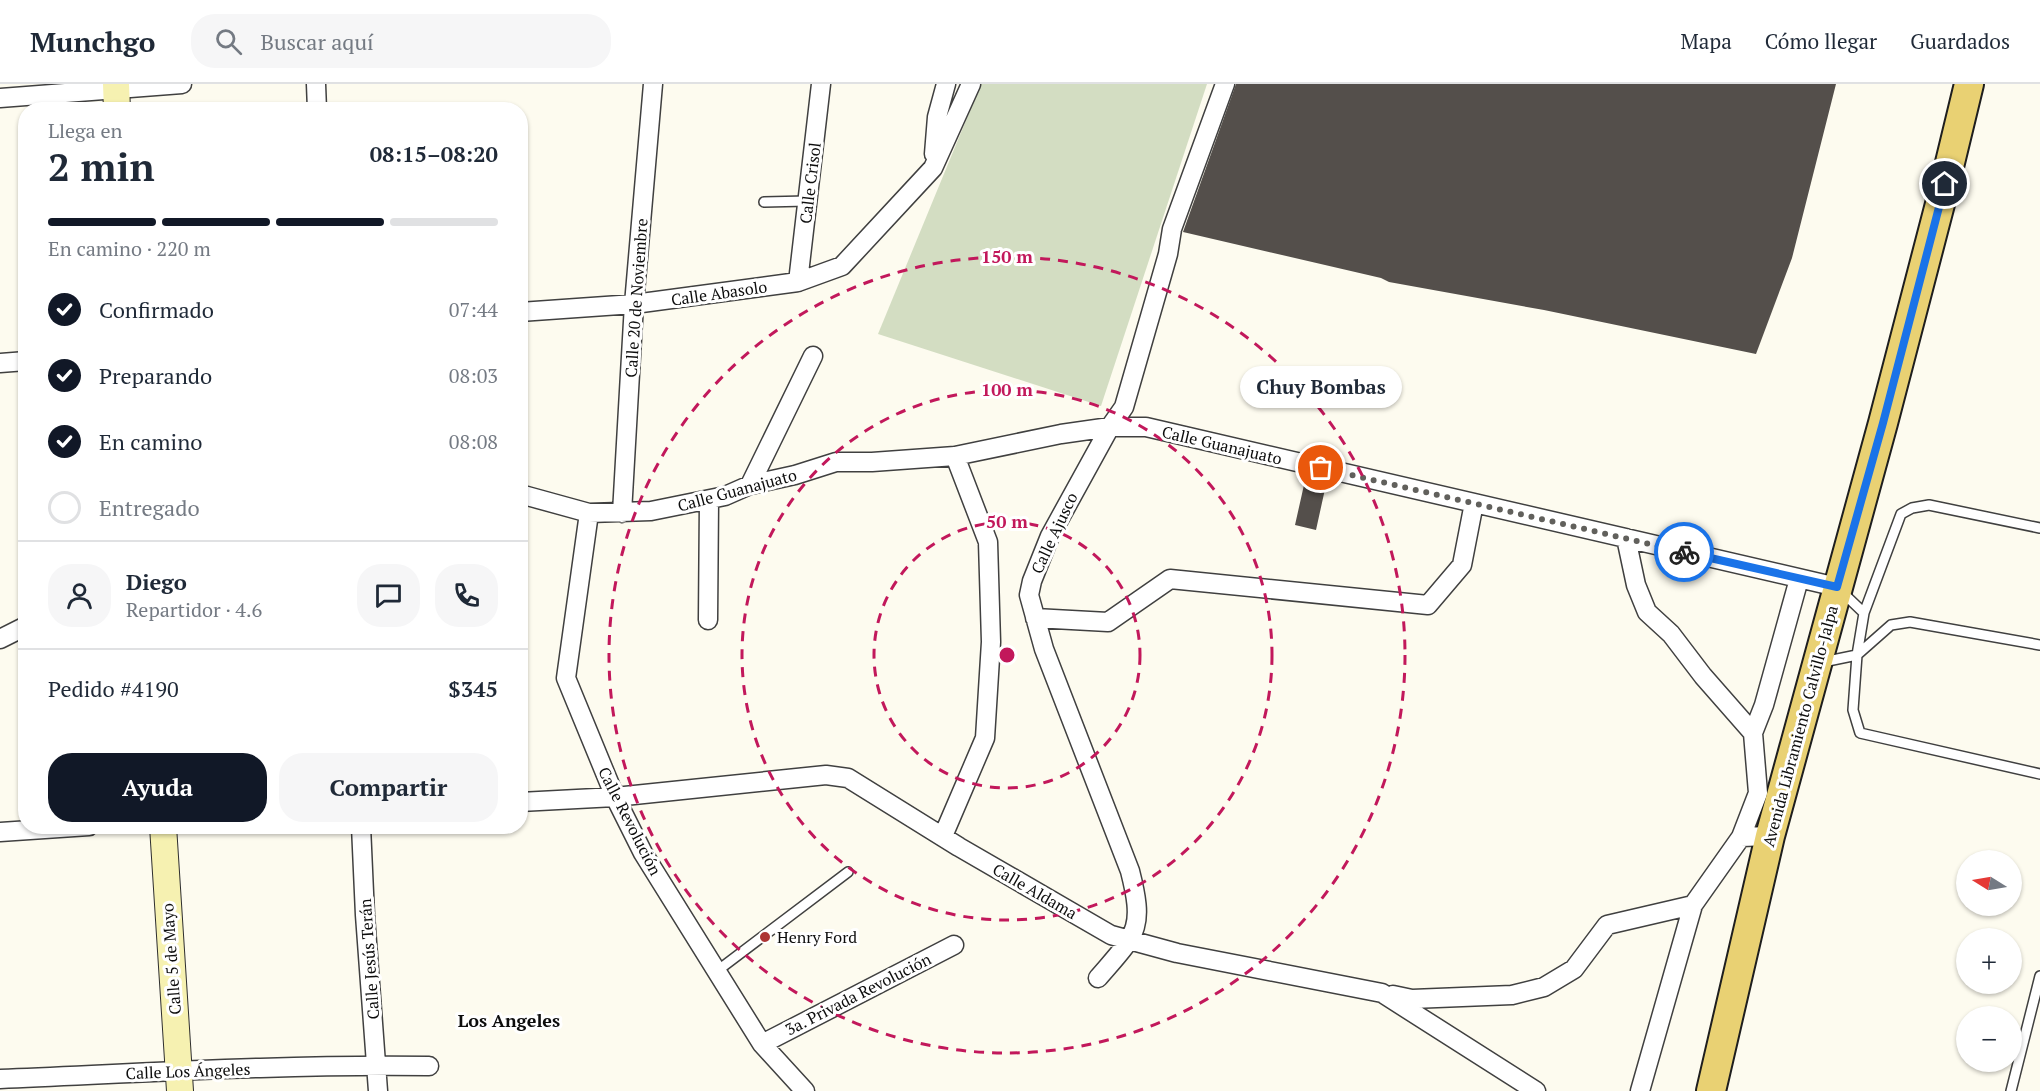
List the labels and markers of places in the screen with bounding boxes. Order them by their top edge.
pin [1919,158,1970,209]
callout: Chuy Bombas [1240,366,1402,408]
pin [1295,442,1346,493]
centre of rings [997,645,1017,665]
place label: Henry Ford [777,926,857,948]
marker: Henry Ford [758,930,772,944]

